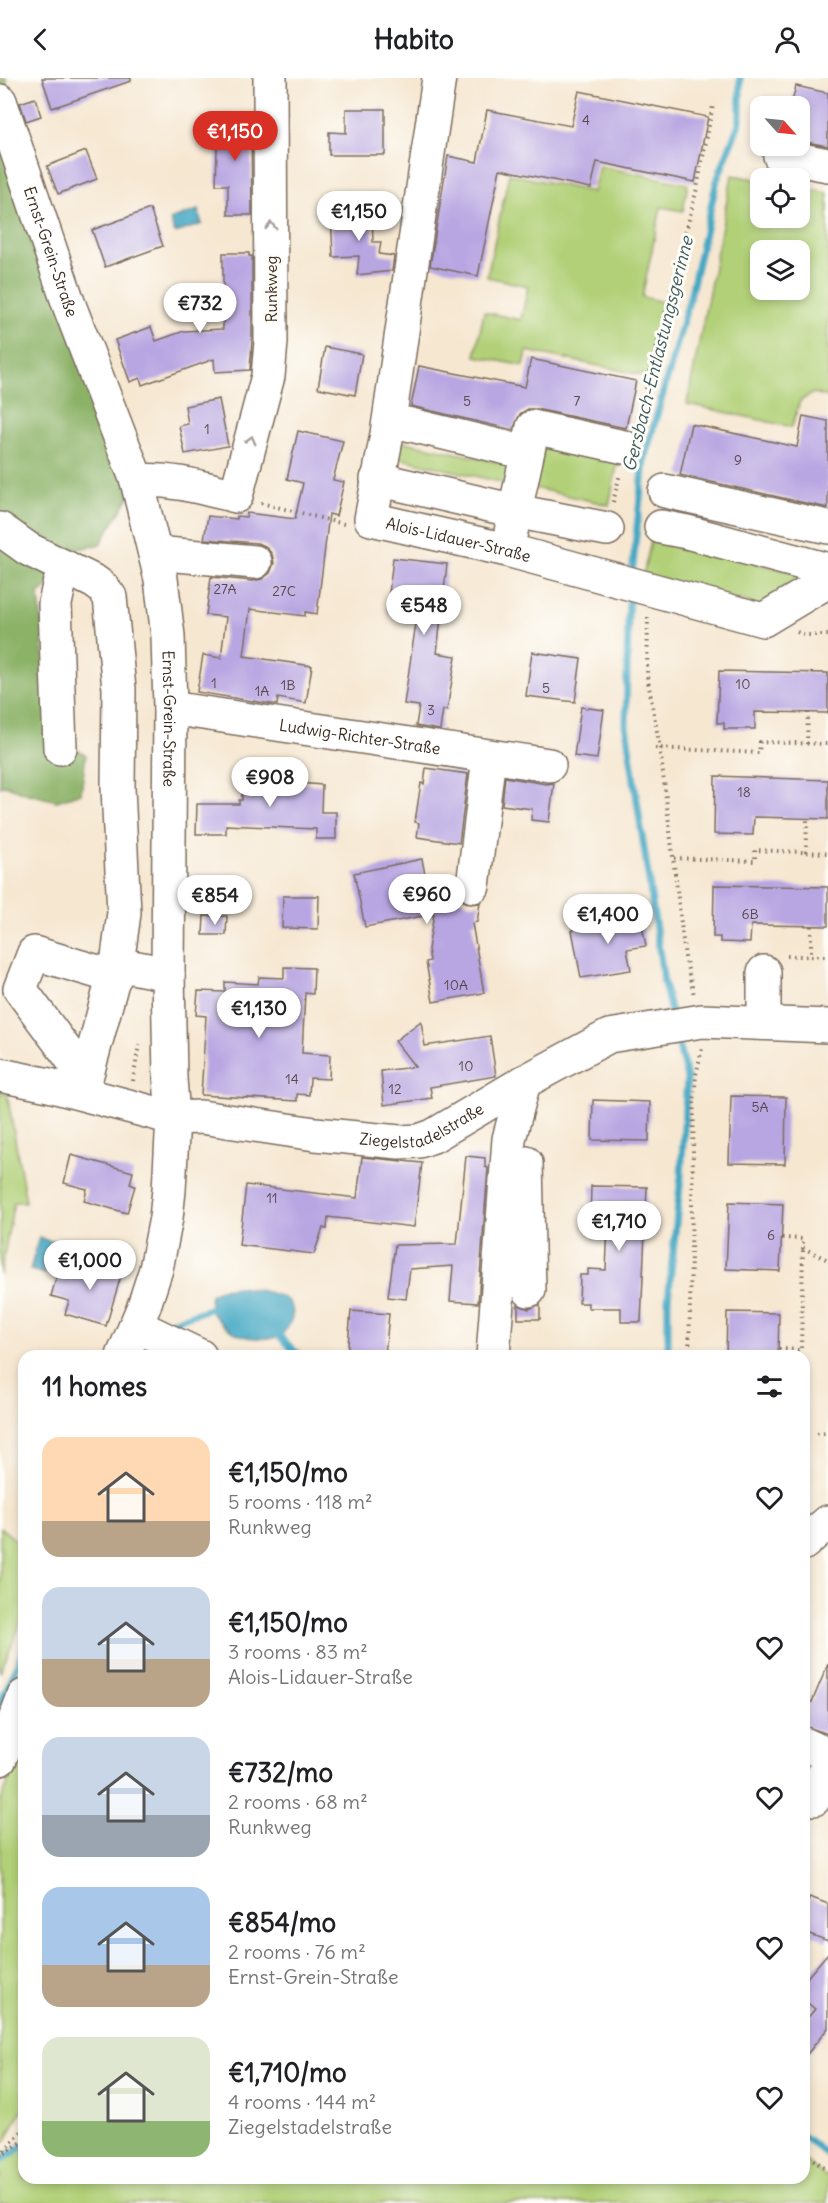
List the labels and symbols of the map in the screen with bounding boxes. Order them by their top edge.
north arrow [750,96,810,156]
pin: €1,150 [186,111,284,162]
house number: 4 [582,111,590,129]
street label: Ernst-Grein-Straße [20,184,83,320]
pin: €1,150 [310,191,408,242]
one-way arrow [265,222,277,231]
water label: Gersbach-Entlastungsgerinne [617,233,698,474]
street label: Runkweg [261,256,281,322]
pin: €732 [164,283,236,334]
house number: 5 [463,392,471,410]
house number: 7 [574,392,581,410]
house number: 1 [204,420,210,438]
one-way arrow [244,435,256,446]
house number: 9 [734,451,742,469]
street label: Alois-Lidauer-Straße [384,513,533,566]
house number: 27A [213,580,237,598]
house number: 27C [272,582,296,600]
pin: €548 [388,585,460,636]
street label: Ernst-Grein-Straße [158,650,180,787]
house number: 1 [211,674,217,692]
house number: 10 [736,675,750,693]
house number: 1B [281,676,295,694]
house number: 5 [542,679,550,697]
house number: 1A [255,682,269,700]
house number: 3 [427,701,435,719]
street label: Ludwig-Richter-Straße [278,715,442,759]
pin: €908 [234,757,306,808]
house number: 18 [737,783,751,801]
pin: €960 [391,874,463,925]
pin: €854 [179,875,251,926]
pin: €1,400 [559,894,657,945]
house number: 6B [741,905,759,923]
house number: 10A [444,976,468,994]
pin: €1,130 [210,988,308,1039]
house number: 10 [459,1057,473,1075]
house number: 14 [285,1070,299,1088]
house number: 12 [388,1080,402,1098]
street label: Ziegelstadelstraße [359,1098,487,1152]
house number: 5A [751,1098,769,1116]
house number: 11 [266,1189,278,1207]
pin: €1,710 [570,1201,668,1252]
house number: 6 [767,1226,775,1244]
pin: €1,000 [41,1240,139,1291]

